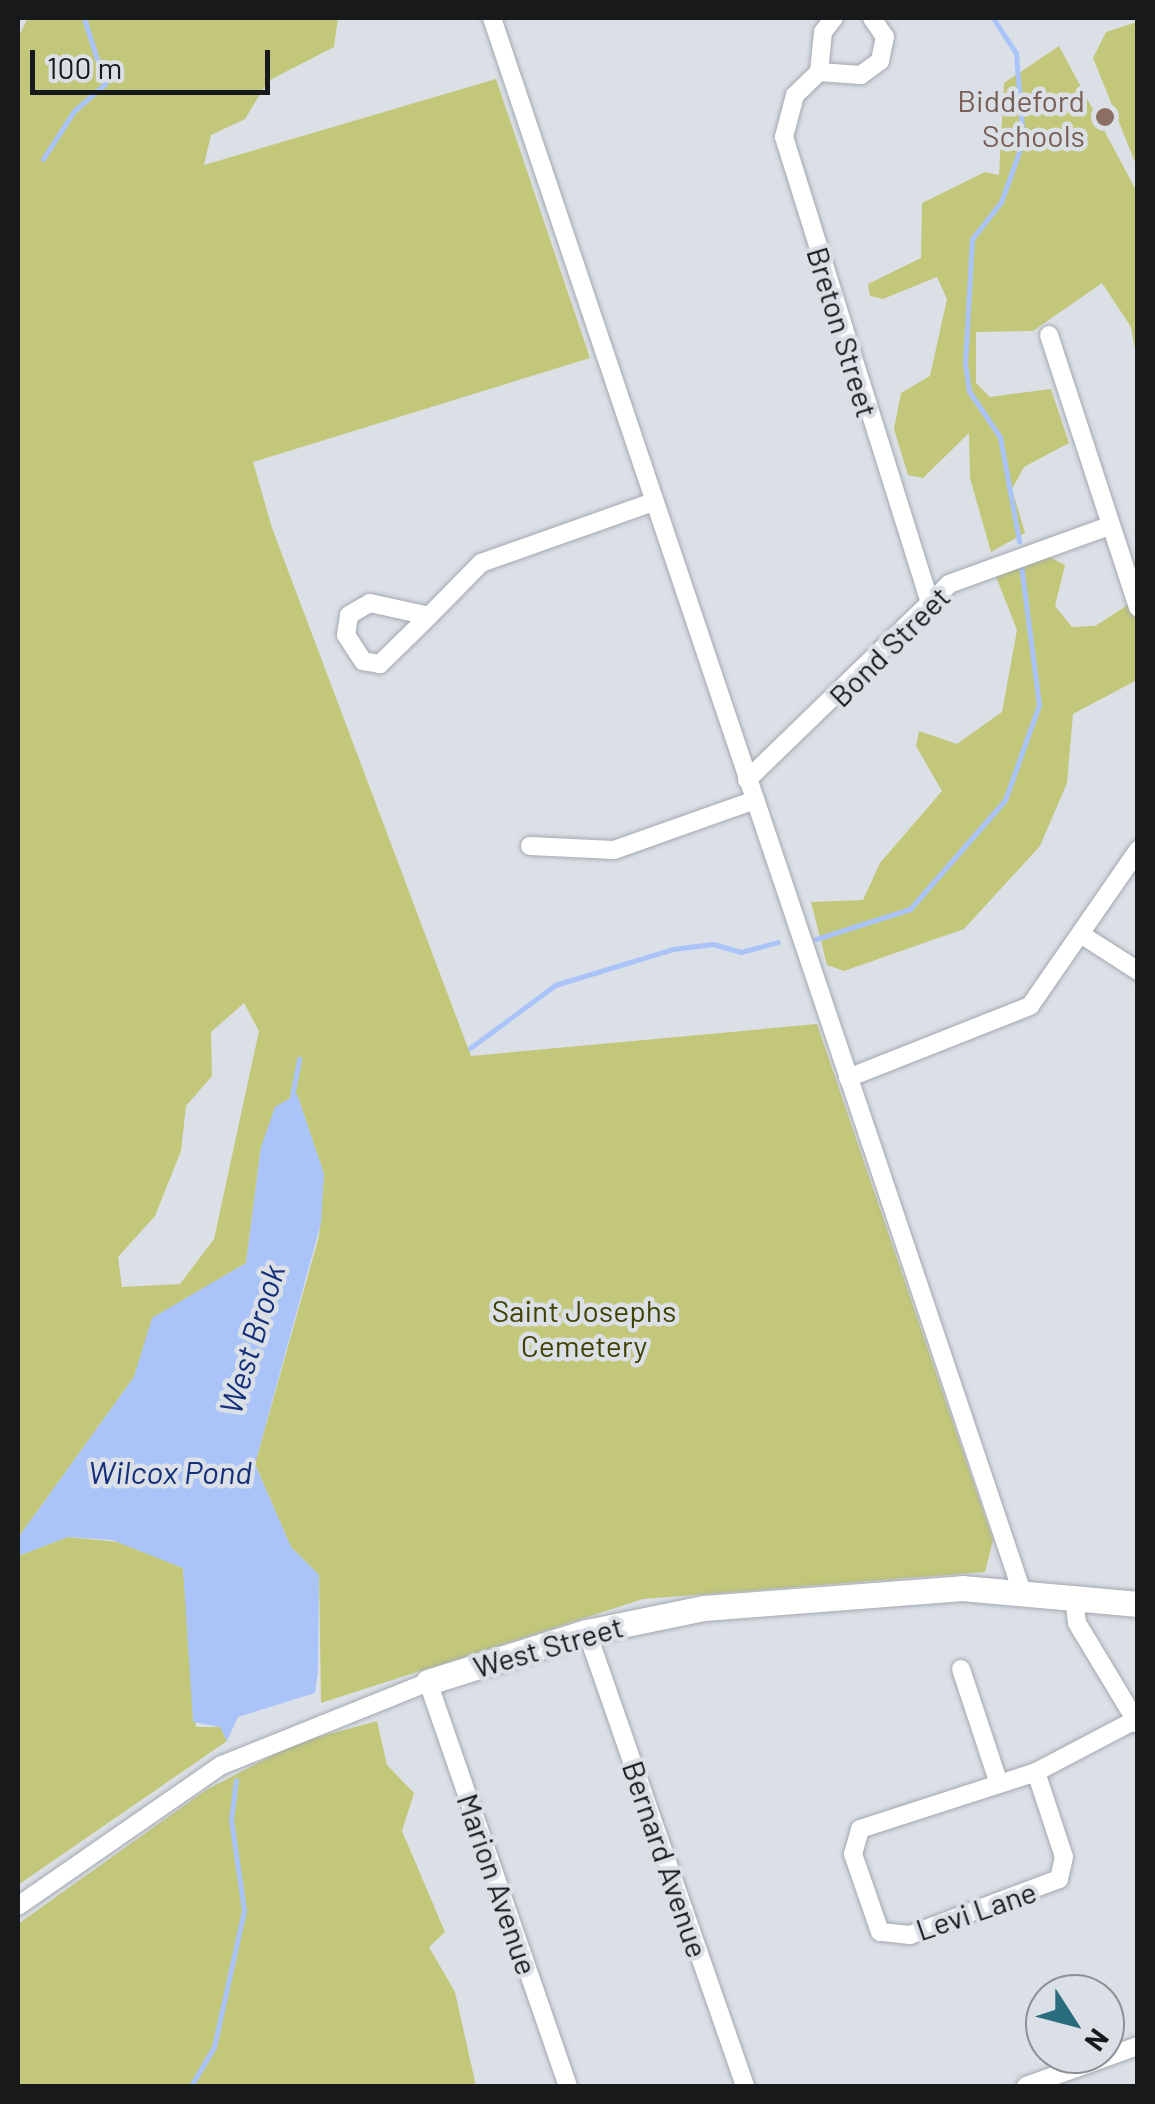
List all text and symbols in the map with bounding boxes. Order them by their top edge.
scale bar [35,30,275,92]
text: 100 m [47,49,122,85]
place label: Biddeford Schools [957,82,1085,152]
marker: Biddeford Schools [1094,106,1116,128]
street label: Breton Street [800,242,886,422]
street label: Bond Street [821,578,957,714]
water label: West Brook [210,1260,292,1418]
park label: Saint Josephs Cemetery [492,1292,676,1362]
water label: Wilcox Pond [88,1452,252,1490]
street label: West Street [469,1607,627,1685]
street label: Bernard Avenue [615,1756,717,1962]
street label: Marion Avenue [450,1789,546,1979]
street label: Levi Lane [911,1873,1041,1947]
north arrow [1025,1974,1125,2074]
text: N [1078,2023,1117,2058]

